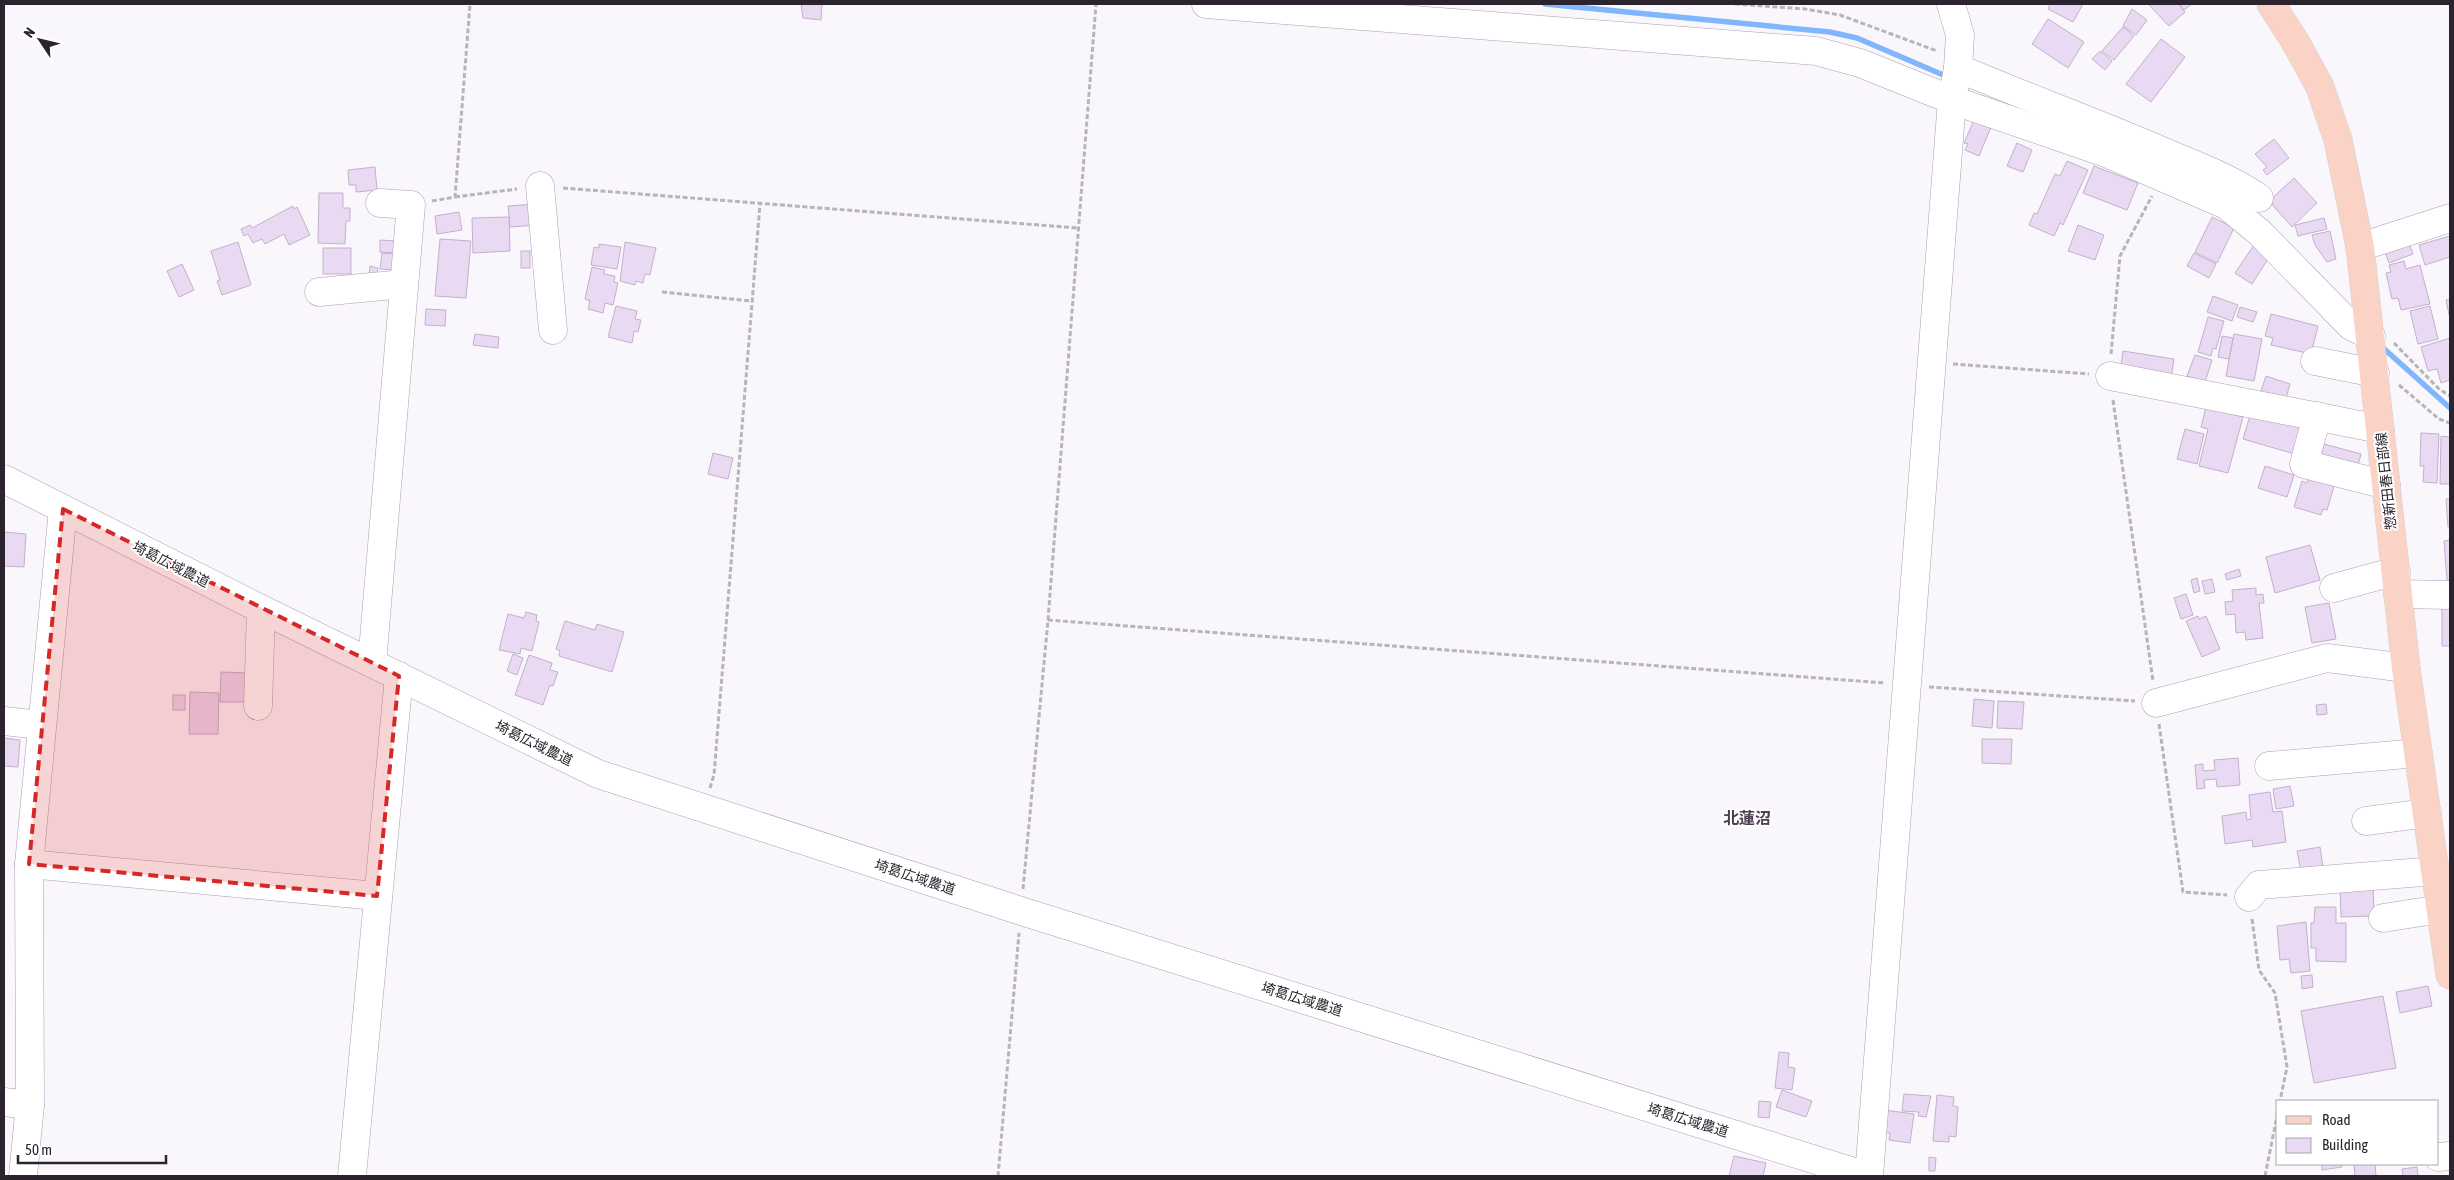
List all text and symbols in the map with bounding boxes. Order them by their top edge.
north arrow [15,15,65,65]
text: N [20,25,38,41]
street label: 惣新田春日部線 [2373,431,2399,531]
street label: 埼葛広域農道 [130,538,212,590]
street label: 埼葛広域農道 [493,717,575,769]
district label: 北蓮沼 [1723,809,1771,827]
street label: 埼葛広域農道 [873,856,957,898]
street label: 埼葛広域農道 [1259,979,1345,1019]
street label: 埼葛広域農道 [1645,1100,1731,1140]
legend [2276,1100,2439,1165]
text: Road [2322,1111,2351,1128]
scale bar [18,1132,165,1164]
text: Building [2322,1136,2368,1153]
text: 50 m [25,1141,52,1158]

